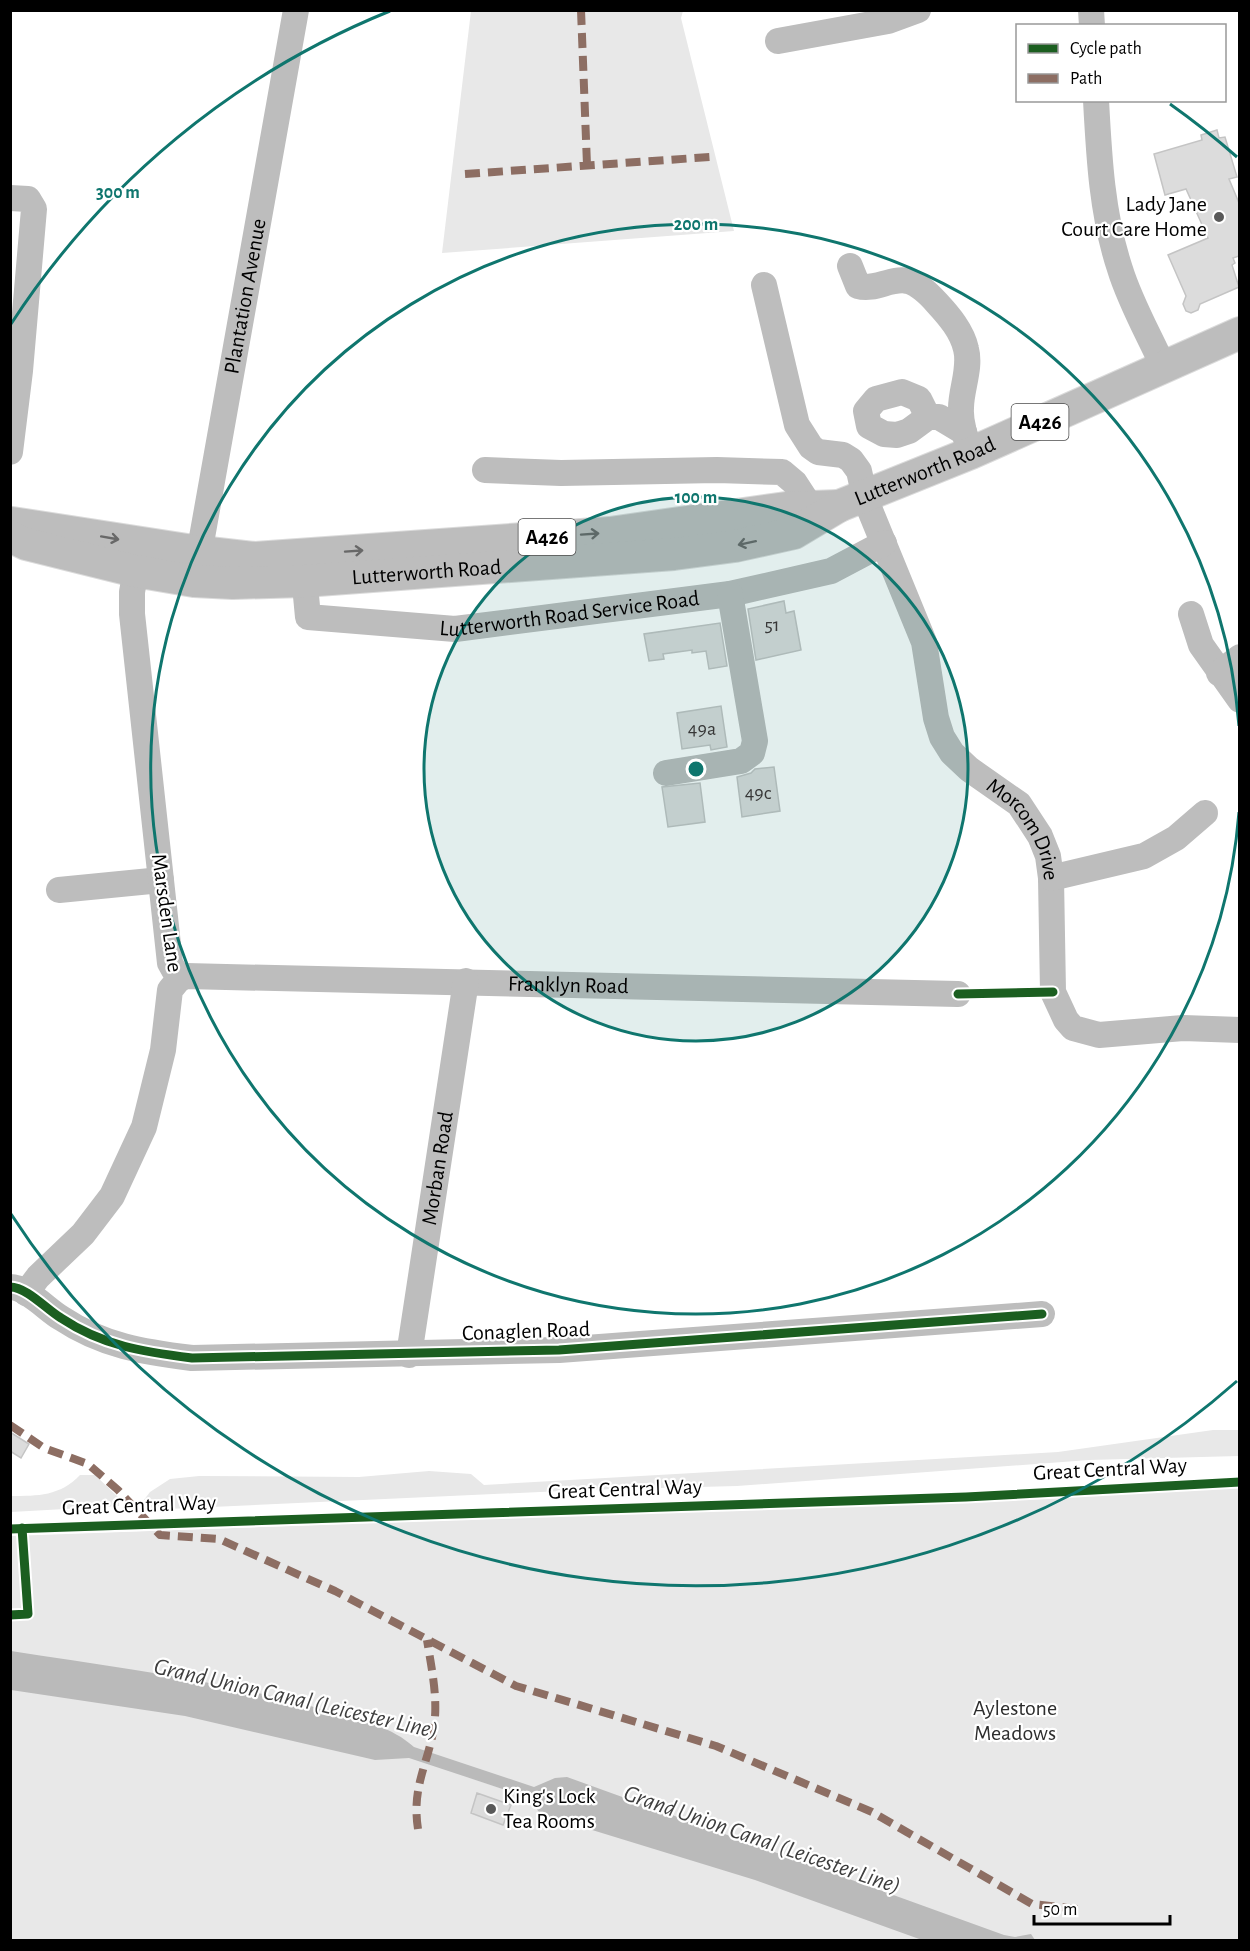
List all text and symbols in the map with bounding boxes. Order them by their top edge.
legend [1016,24,1226,102]
text: Cycle path [1070,40,1142,58]
text: Path [1070,70,1102,88]
text: 300 m [96,184,140,202]
place label: Lady Jane Court Care Home [1061,193,1207,240]
marker: Lady Jane Court Care Home [1212,210,1226,224]
text: 200 m [674,216,718,234]
street label: Plantation Avenue [220,217,270,376]
road number: A426 [1012,404,1068,440]
street label: Lutterworth Road [851,433,998,510]
text: 100 m [675,489,717,507]
road number: A426 [518,519,576,555]
one-way arrow [580,528,599,539]
one-way arrow [100,533,119,544]
one-way arrow [738,538,757,550]
one-way arrow [343,545,363,556]
street label: Lutterworth Road [351,556,502,588]
street label: Lutterworth Road Service Road [439,587,701,640]
house number: 51 [764,615,780,635]
house number: 49a [688,719,716,739]
centre of rings [686,759,706,779]
street label: Morcom Drive [983,774,1062,882]
house number: 49c [745,783,772,803]
street label: Marsden Lane [148,852,186,974]
street label: Franklyn Road [508,973,629,997]
street label: Morban Road [418,1110,457,1227]
street label: Conaglen Road [462,1318,590,1344]
street label: Great Central Way [1032,1454,1188,1484]
street label: Great Central Way [548,1475,703,1503]
street label: Great Central Way [62,1491,217,1519]
water label: Grand Union Canal (Leicester Line) [152,1655,440,1743]
park label: Aylestone Meadows [973,1697,1057,1744]
water label: Grand Union Canal (Leicester Line) [621,1781,903,1899]
place label: King's Lock Tea Rooms [503,1785,596,1832]
marker: King's Lock Tea Rooms [484,1802,498,1816]
scale bar [1034,1888,1170,1926]
text: 50 m [1043,1901,1077,1919]

